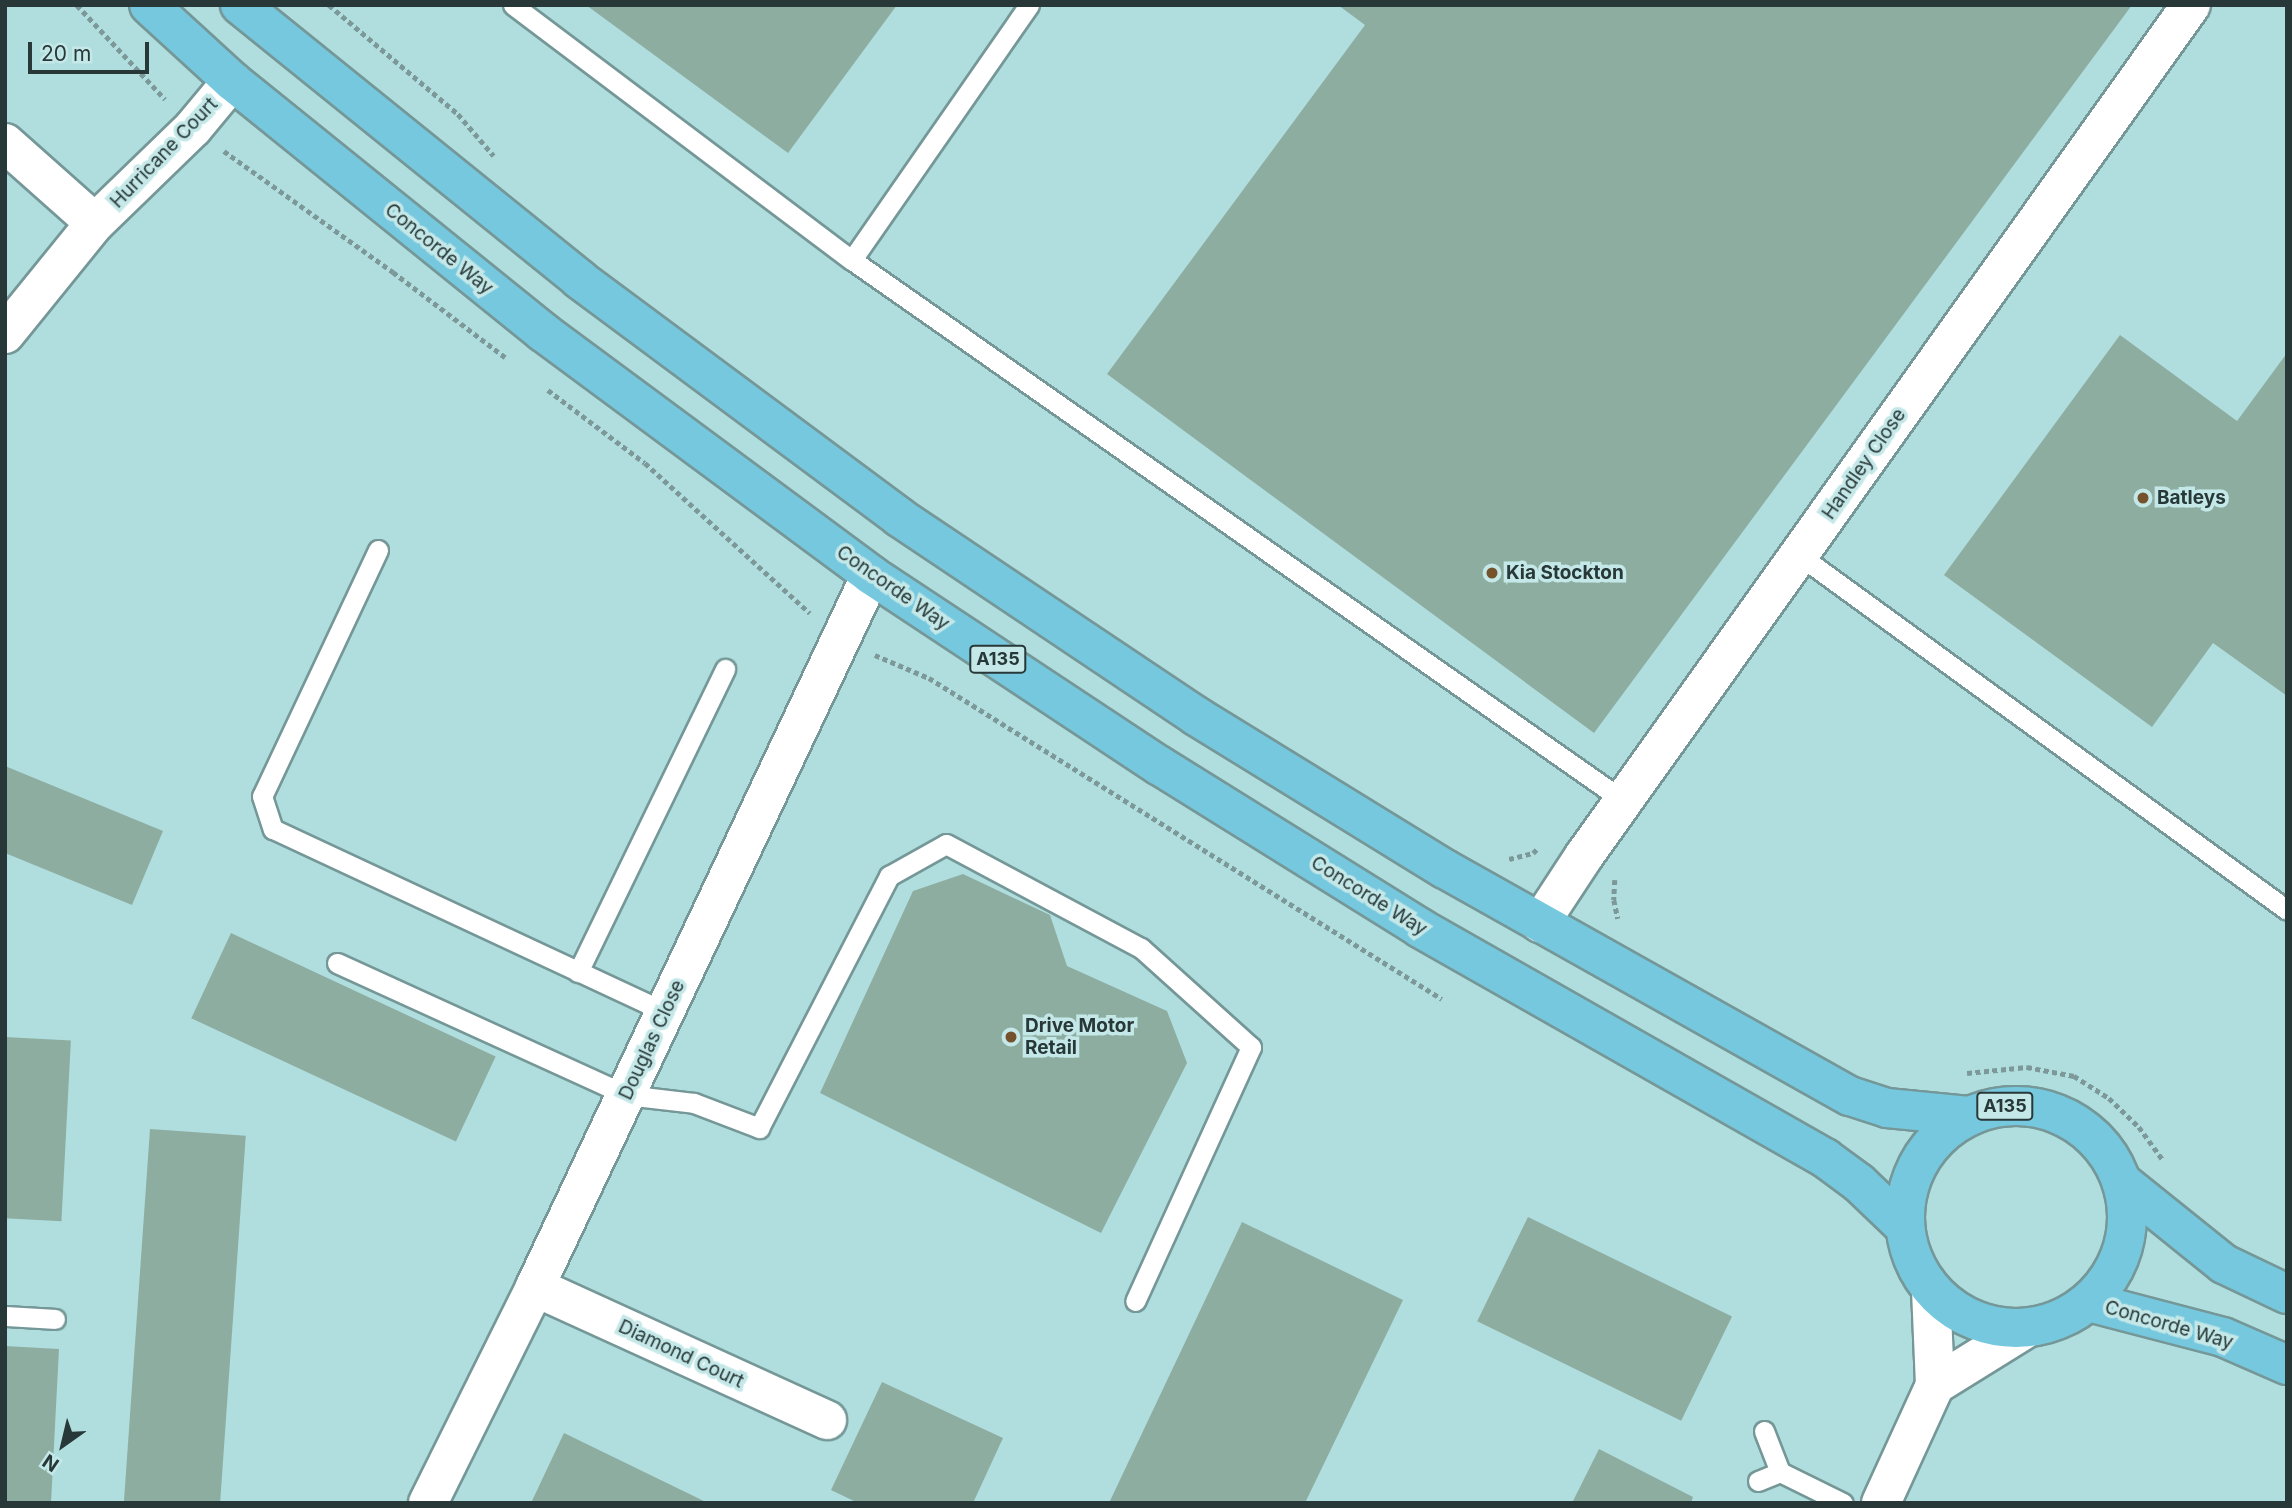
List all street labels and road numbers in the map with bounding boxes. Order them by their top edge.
street label: Hurricane Court [106,93,222,213]
street label: Concorde Way [380,198,498,300]
street label: Handley Close [1817,404,1911,524]
street label: Concorde Way [832,541,954,635]
road number: A135 [968,644,1028,674]
street label: Concorde Way [1307,851,1431,941]
street label: Douglas Close [614,976,690,1104]
road number: A135 [1975,1092,2035,1120]
street label: Concorde Way [2102,1296,2236,1354]
street label: Diamond Court [615,1315,747,1393]

